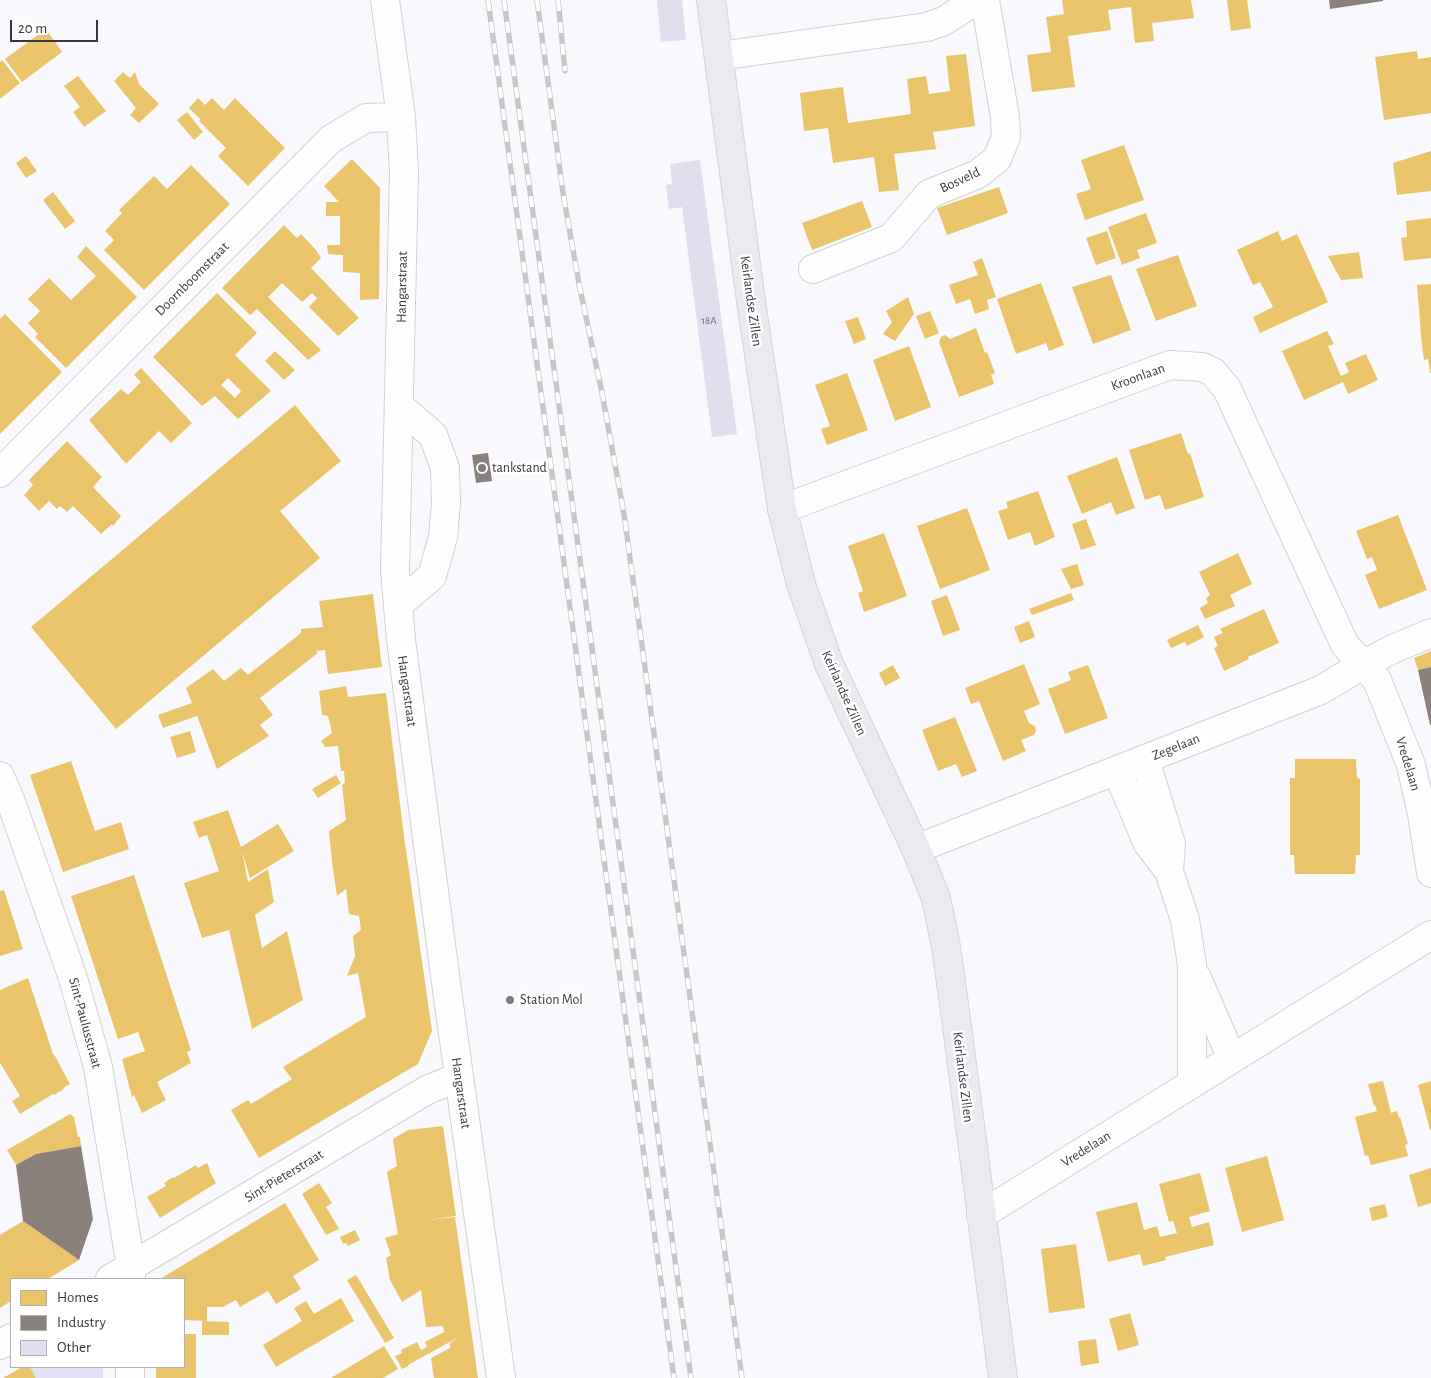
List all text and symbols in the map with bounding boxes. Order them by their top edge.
scale bar [12,10,100,42]
text: 20 m [18,21,47,36]
street label: Bosveld [937,163,983,197]
street label: Doornboomstraat [151,238,233,320]
street label: Hangarstraat [393,251,411,323]
street label: Keirlandse Zillen [736,255,766,347]
house number: 18A [701,314,717,328]
street label: Kroonlaan [1109,359,1167,395]
place label: tankstand [492,460,547,476]
marker: tankstand [476,462,488,474]
street label: Keirlandse Zillen [818,648,870,738]
street label: Hangarstraat [394,654,420,728]
street label: Zegelaan [1150,730,1202,764]
street label: Vredelaan [1392,735,1424,793]
street label: Sint-Paulusstraat [65,976,105,1070]
place label: Station Mol [520,992,583,1008]
marker: Station Mol [504,994,516,1006]
street label: Keirlandse Zillen [949,1031,977,1123]
street label: Hangarstraat [448,1056,474,1130]
street label: Vredelaan [1058,1127,1114,1171]
street label: Sint-Pieterstraat [241,1146,327,1206]
legend [10,1278,185,1368]
text: Homes [57,1290,99,1305]
text: Industry [57,1315,106,1330]
text: Other [57,1340,91,1355]

